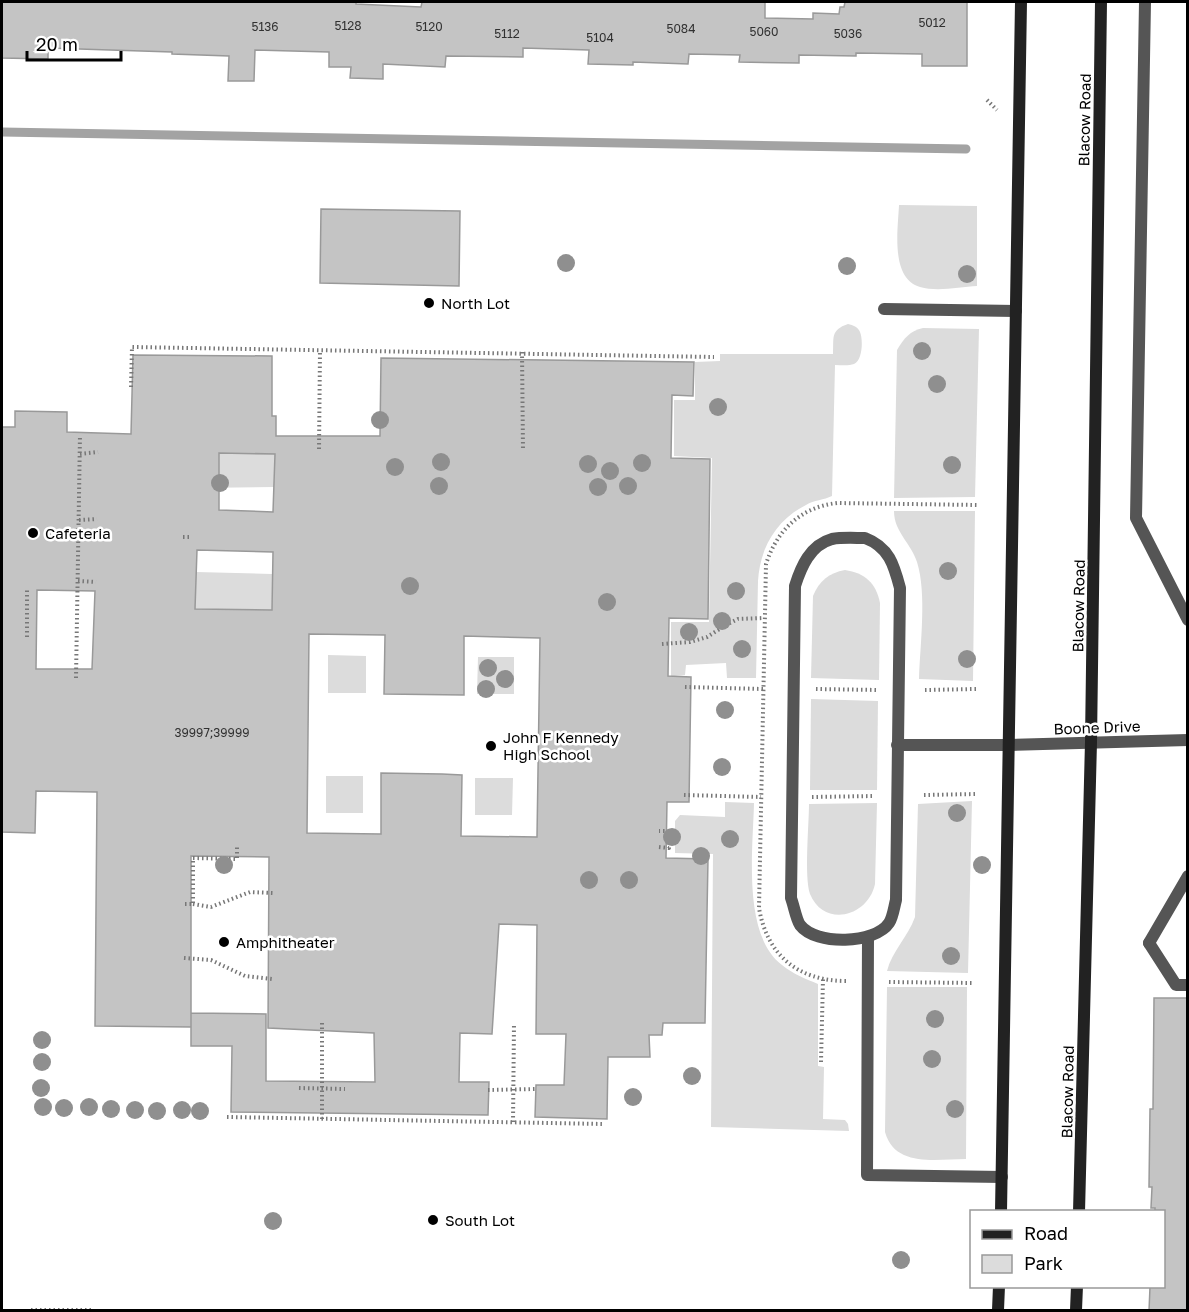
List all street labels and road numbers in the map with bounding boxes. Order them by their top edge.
street label: Blacow Road [1074,73,1094,167]
street label: Blacow Road [1068,559,1088,653]
street label: Boone Drive [1053,716,1141,738]
street label: Blacow Road [1057,1045,1077,1139]

